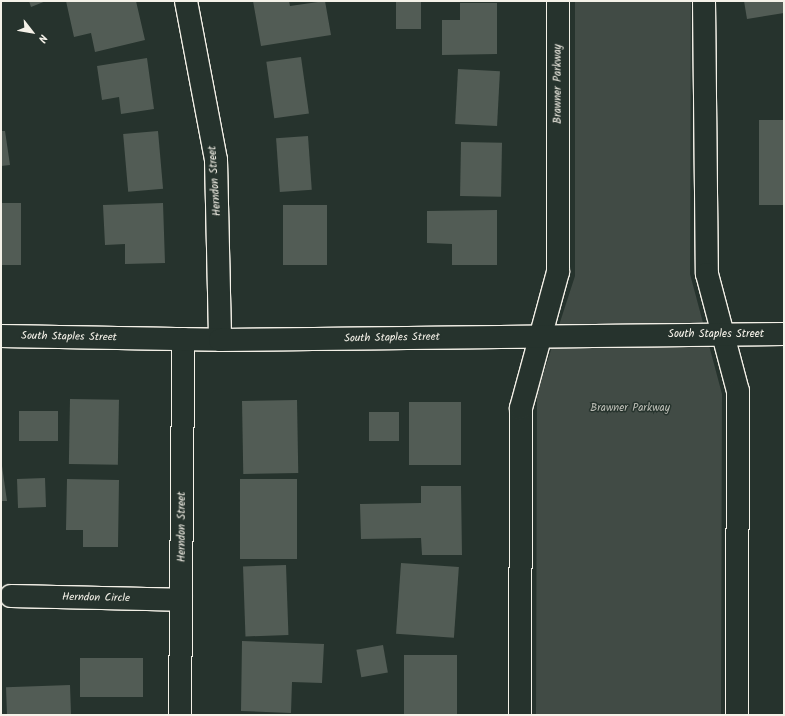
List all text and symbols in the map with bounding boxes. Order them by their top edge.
north arrow [12,12,52,52]
text: N [33,31,52,46]
street label: Brawner Parkway [551,44,565,124]
street label: Herndon Street [206,145,224,217]
street label: South Staples Street [668,327,764,341]
street label: South Staples Street [21,330,117,344]
street label: South Staples Street [344,331,440,345]
park label: Brawner Parkway [590,401,670,415]
street label: Herndon Street [175,492,189,562]
street label: Herndon Circle [62,591,130,605]

